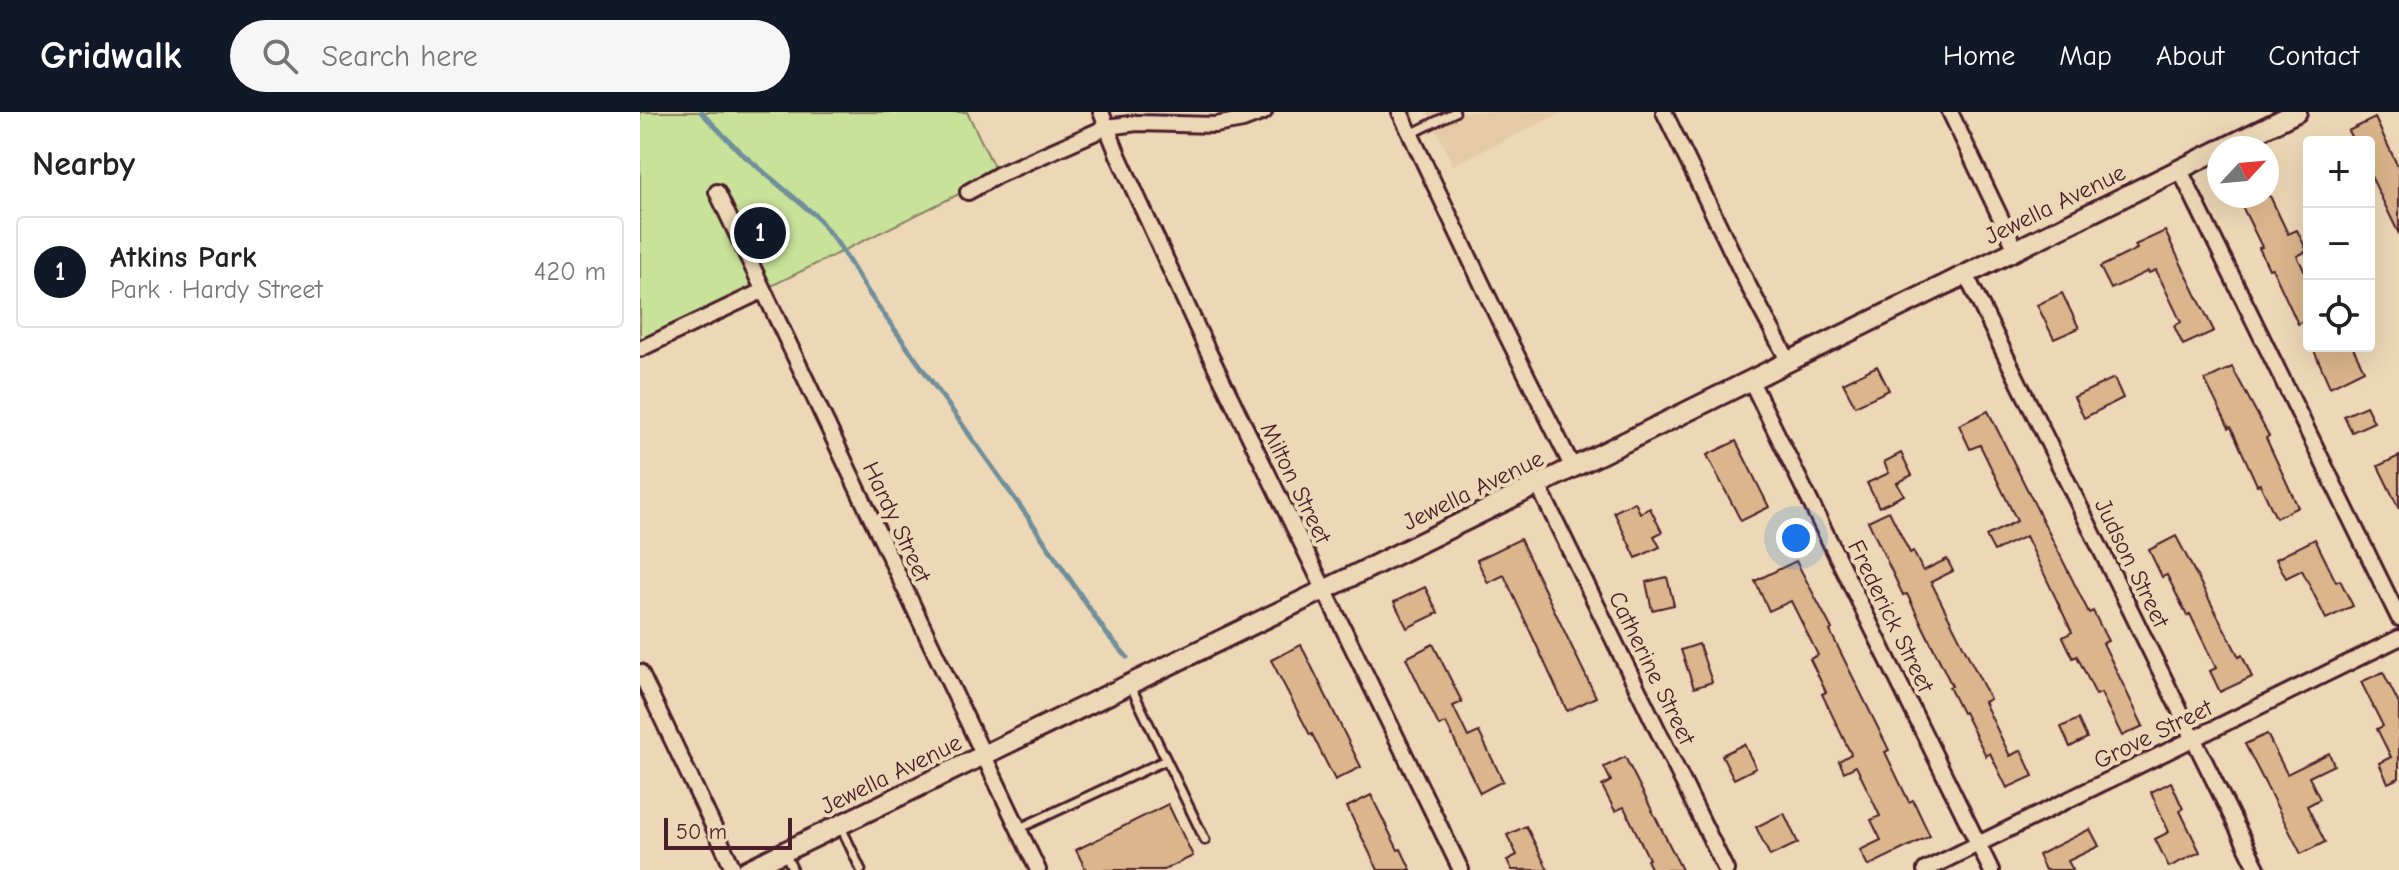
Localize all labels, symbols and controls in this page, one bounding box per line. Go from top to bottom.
search box [230,20,790,92]
text: Gridwalk [40,34,182,78]
icon: search [258,34,302,78]
text: Search here [322,39,478,74]
text: Home [1943,40,2015,72]
text: Map [2059,40,2112,72]
text: About [2156,40,2224,72]
text: Contact [2268,40,2359,72]
north arrow [2207,136,2279,208]
map controls [2303,136,2375,352]
button: + [2303,136,2375,208]
text: Nearby [32,144,135,184]
street label: Jewella Avenue [1980,158,2130,250]
pin: 1 [734,203,786,263]
button: − [2303,208,2375,280]
text: Atkins Park [110,240,257,275]
text: 1 [55,257,65,287]
text: 420 m [534,257,606,287]
text: Park · Hardy Street [110,275,323,305]
button: locate [2303,280,2375,352]
street label: Milton Street [1255,418,1338,549]
street label: Jewella Avenue [1398,444,1548,536]
street label: Hardy Street [857,457,938,588]
street label: Judson Street [2089,494,2176,633]
your location [1776,518,1816,558]
street label: Frederick Street [1842,535,1940,698]
street label: Catherine Street [1603,587,1702,750]
street label: Grove Street [2089,693,2218,775]
street label: Jewella Avenue [816,728,966,820]
scale bar [664,814,792,850]
text: 50 m [676,819,727,845]

